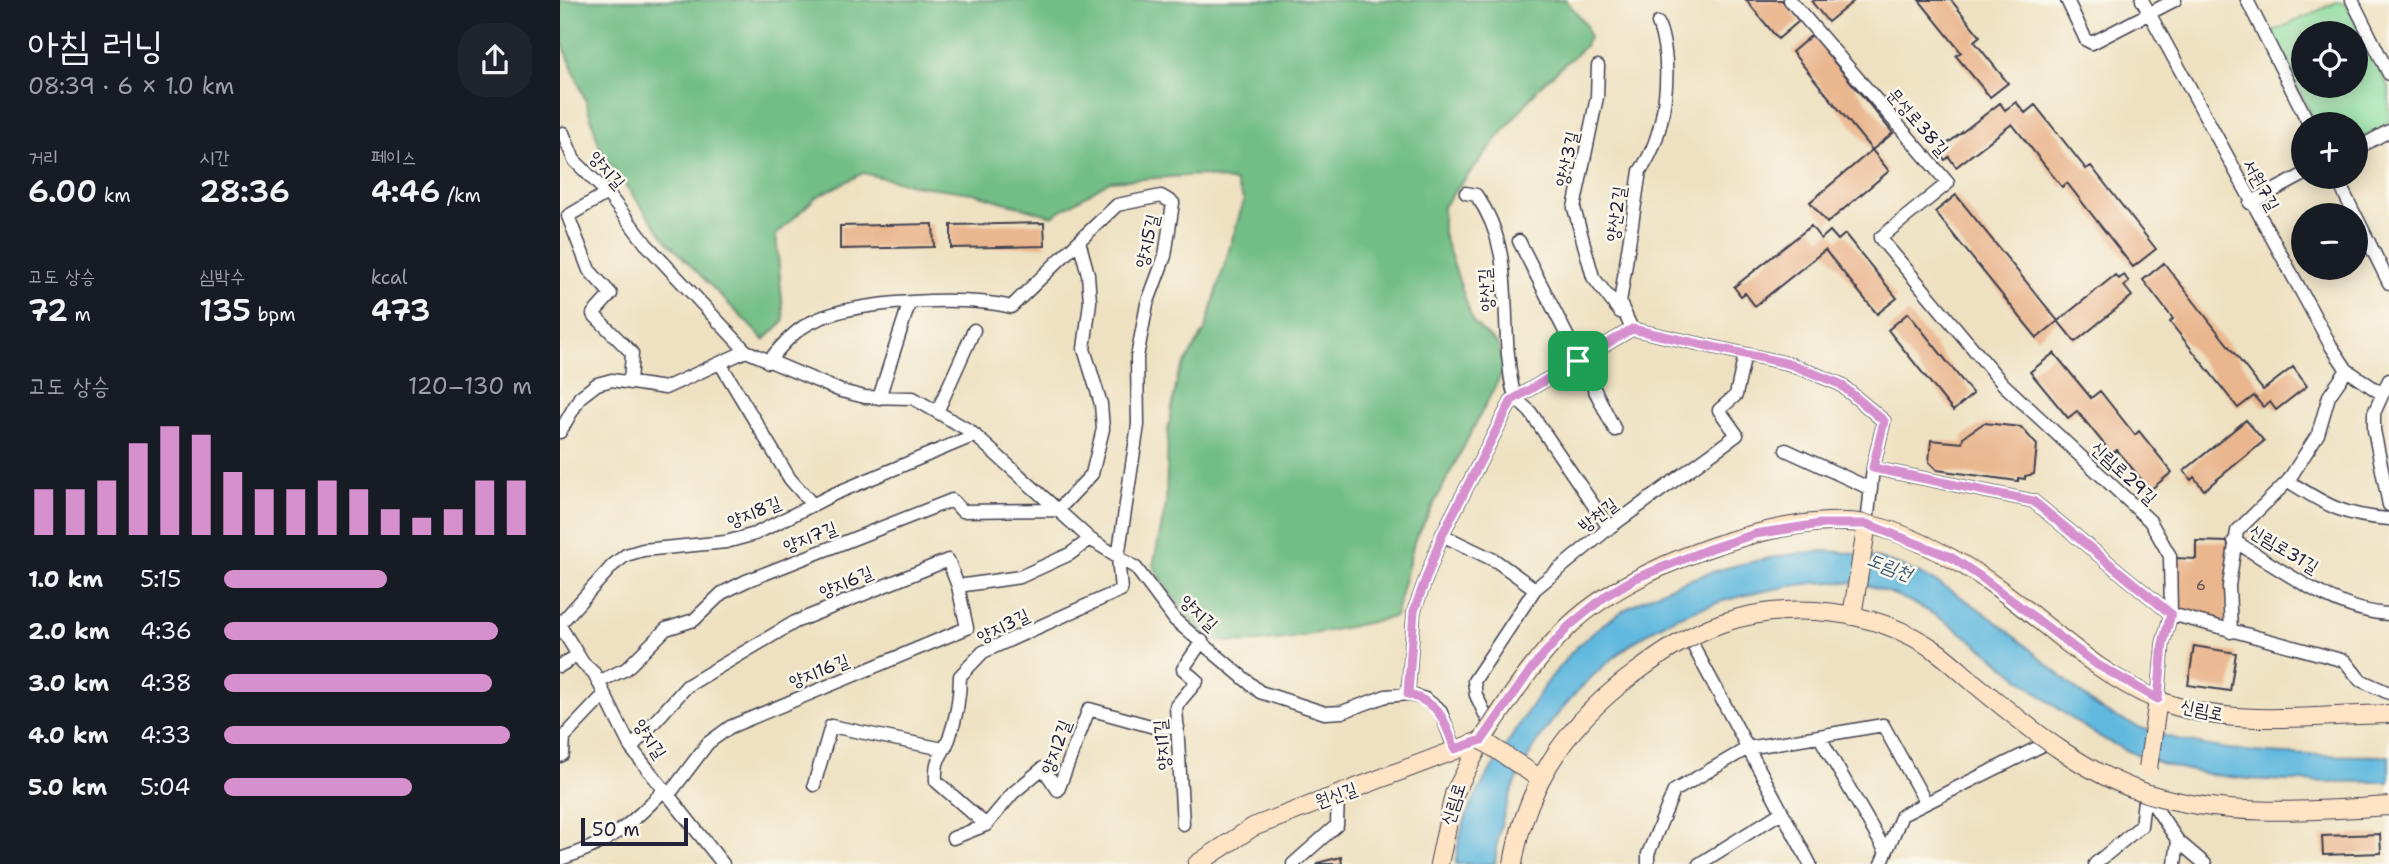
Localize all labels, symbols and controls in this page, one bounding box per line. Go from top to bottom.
text: 아침 러닝 [28,19,163,70]
map controls [2291,21,2368,280]
button: locate [2291,21,2368,98]
button: share [458,23,532,97]
text: 08:39 · 6 × 1.0 km [28,71,234,101]
street label: 문성로38길 [1882,83,1955,161]
button: + [2291,112,2368,189]
street label: 양산3길 [1549,129,1585,189]
text: 거리 [28,145,59,170]
text: 시간 [199,145,230,170]
text: 페이스 [371,145,417,170]
street label: 양지길 [584,146,631,195]
street label: 서원7길 [2237,155,2285,216]
text: 6.00 [28,171,97,212]
text: 28:36 [199,171,290,212]
text: 4:46 [371,171,440,212]
text: km [97,183,131,208]
text: /km [440,183,481,208]
street label: 양산2길 [1600,184,1632,243]
button: − [2291,203,2368,280]
street label: 양지5길 [1129,211,1165,270]
text: 고도 상승 [28,264,96,289]
text: 심박수 [199,264,245,289]
text: kcal [371,265,408,290]
street label: 양산길 [1472,267,1499,313]
text: 72 [28,290,68,331]
text: 135 [199,290,251,331]
text: 473 [371,290,431,331]
text: m [68,302,91,327]
text: bpm [251,302,296,327]
pin [1548,331,1608,391]
icon: arrive [1559,342,1597,380]
text: 고도 상승 [28,371,110,401]
text: 120–130 m [408,371,532,401]
street label: 신림로29길 [2086,436,2163,510]
street label: 양지8길 [724,490,785,534]
street label: 방천길 [1573,492,1623,538]
street label: 양지7길 [780,516,841,558]
street label: 신림로31길 [2245,519,2324,579]
water label: 도림천 [1864,547,1917,587]
street label: 양지6길 [816,560,877,604]
text: 1.0 km [28,564,103,594]
text: 5:15 [140,564,181,594]
house number: 6 [2196,576,2206,594]
street label: 양지길 [1175,589,1223,637]
street label: 양지3길 [973,603,1034,649]
text: 2.0 km [28,616,110,646]
text: 4:36 [140,616,192,646]
street label: 양지16길 [785,648,853,694]
text: 3.0 km [28,668,109,698]
text: 4:38 [140,668,192,698]
street label: 신림로 [2178,694,2226,726]
street label: 양지길 [628,714,672,764]
street label: 양지2길 [1035,716,1077,777]
street label: 양지1길 [1148,718,1176,771]
text: 4.0 km [28,720,109,750]
text: 4:33 [140,720,191,750]
text: 5.0 km [28,772,107,802]
text: 5:04 [140,772,190,802]
street label: 원신길 [1311,776,1361,814]
street label: 신림로 [1435,780,1471,828]
scale bar [581,815,688,847]
text: 50 m [592,817,640,842]

